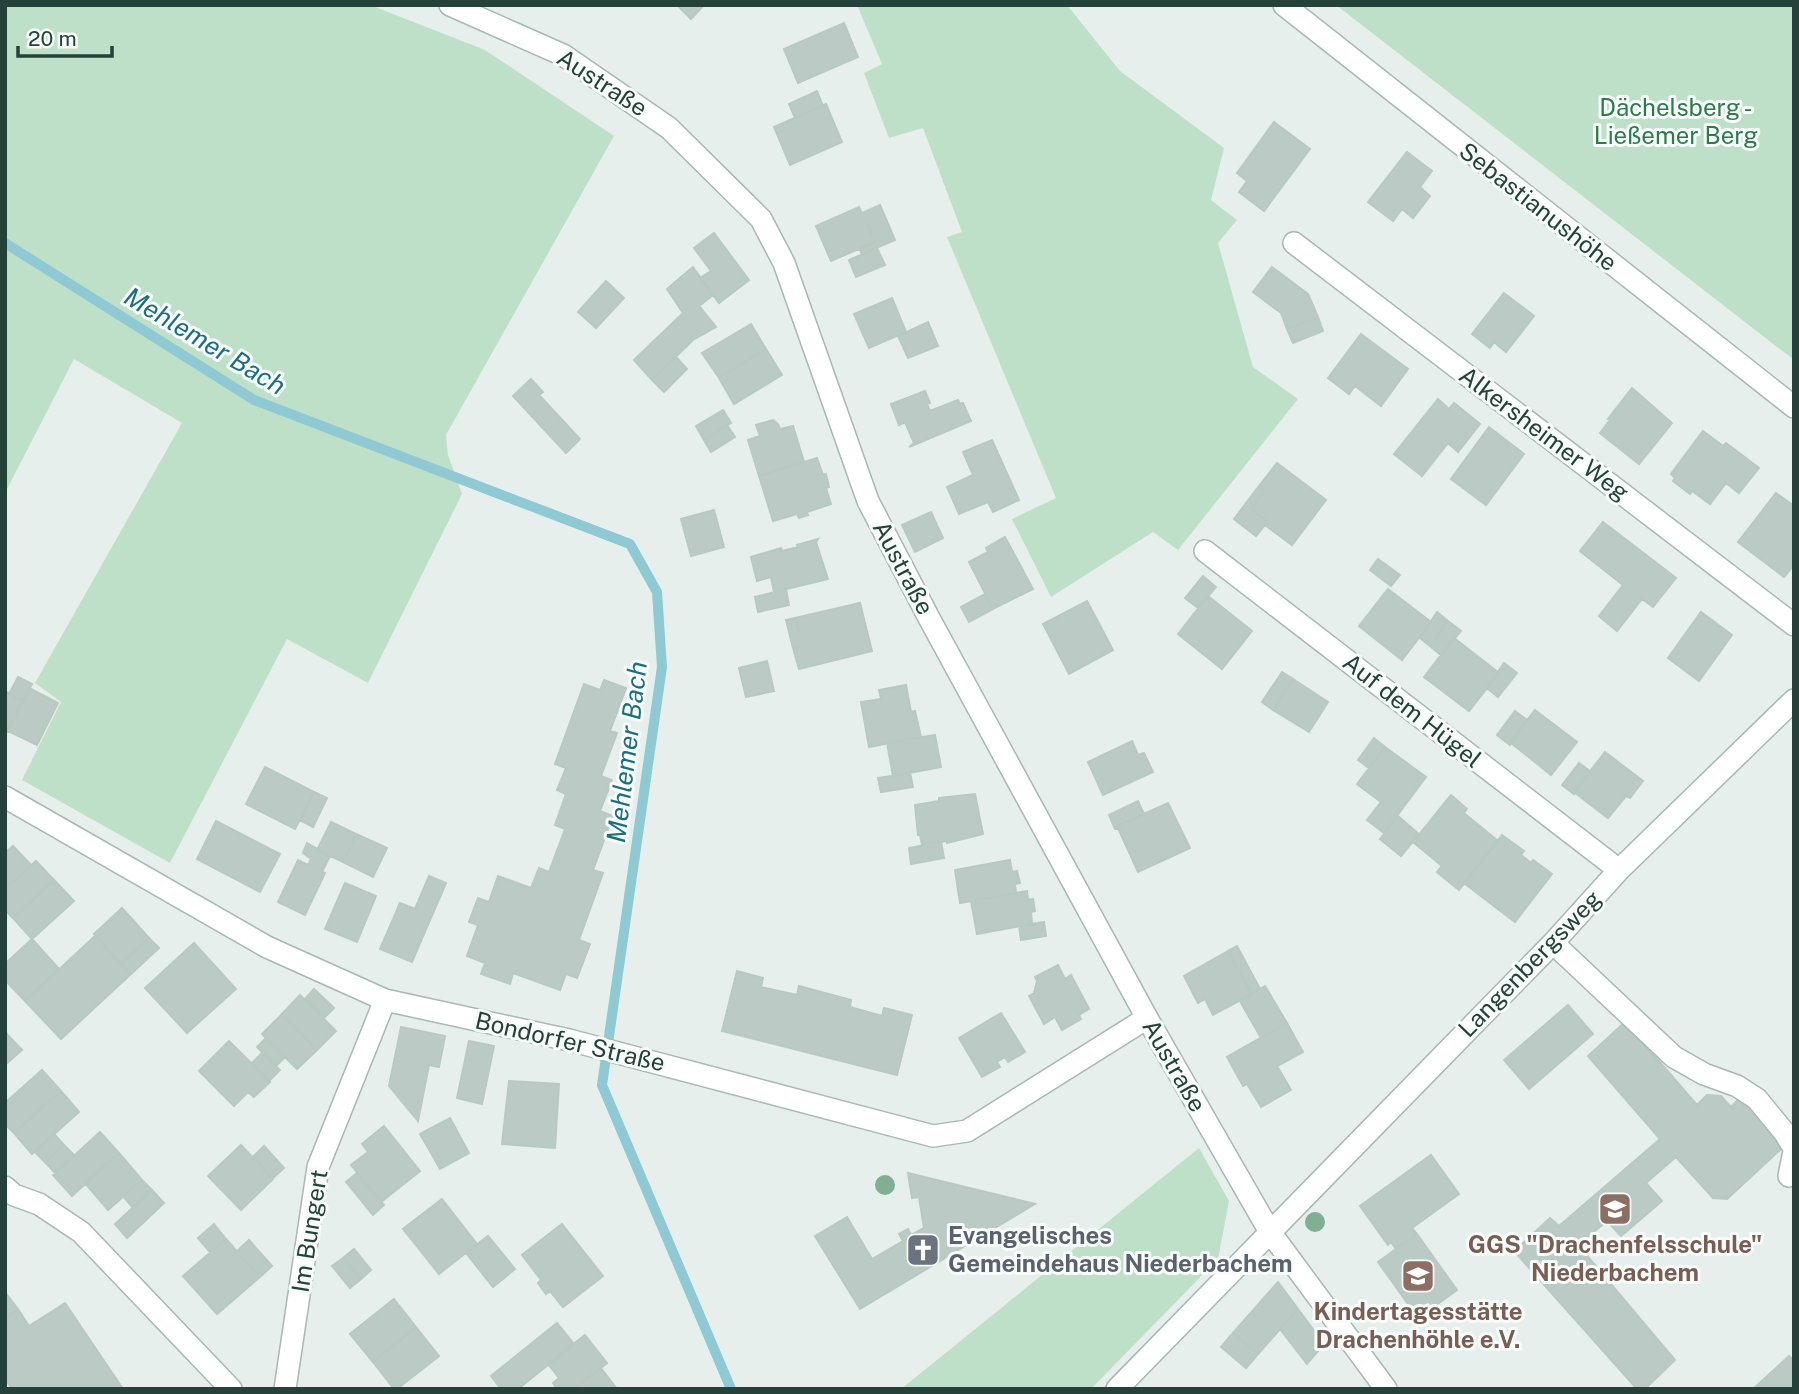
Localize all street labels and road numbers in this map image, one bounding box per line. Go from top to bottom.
street label: Austraße [552,43,653,122]
street label: Sebastianushöhe [1454,136,1623,276]
street label: Alkersheimer Weg [1454,360,1635,506]
street label: Austraße [868,516,940,619]
street label: Auf dem Hügel [1338,647,1487,773]
street label: Langenbergsweg [1452,884,1606,1042]
street label: Bondorfer Straße [472,1006,668,1077]
street label: Austraße [1137,1014,1212,1117]
street label: Im Bungert [285,1167,333,1294]

